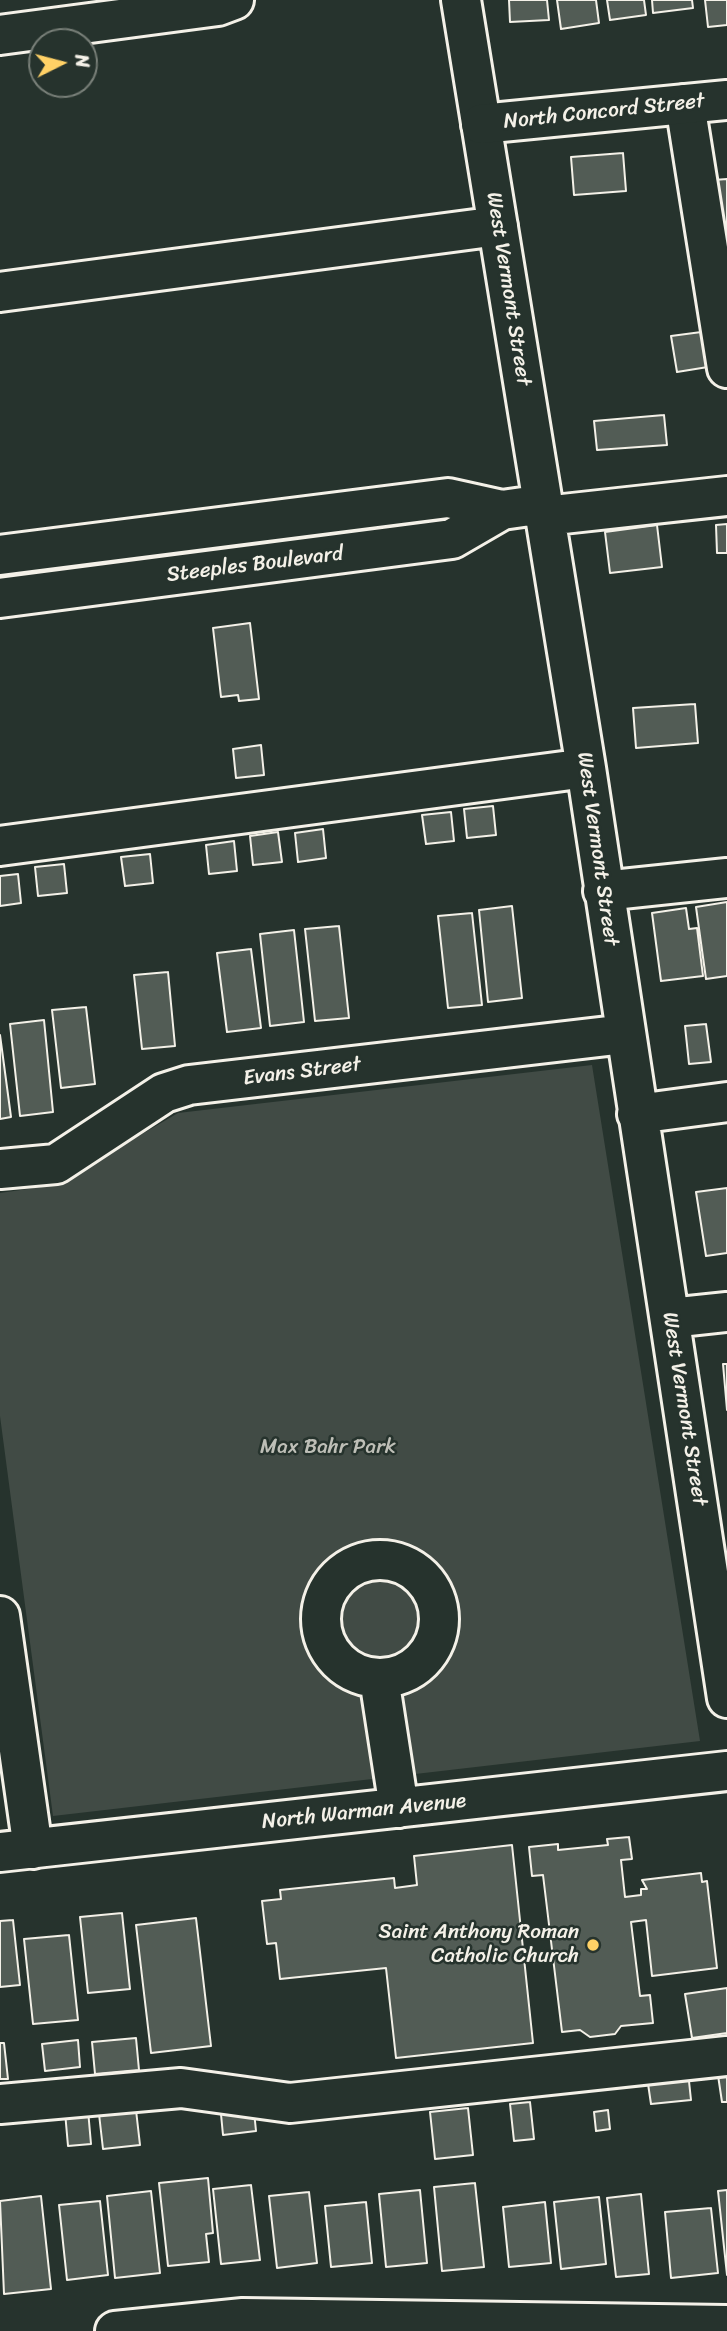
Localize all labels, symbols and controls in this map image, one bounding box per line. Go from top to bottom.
north arrow [28,28,98,98]
text: N [65,53,99,69]
street label: North Concord Street [502,89,706,135]
street label: West Vermont Street [480,191,536,387]
street label: Steeples Boulevard [165,542,345,588]
street label: West Vermont Street [571,751,623,947]
street label: Evans Street [242,1052,362,1092]
street label: West Vermont Street [656,1311,712,1507]
park label: Max Bahr Park [260,1435,396,1461]
street label: North Warman Avenue [261,1789,467,1835]
place label: Saint Anthony Roman Catholic Church [378,1920,579,1970]
marker: Saint Anthony Roman Catholic Church [585,1937,601,1953]

